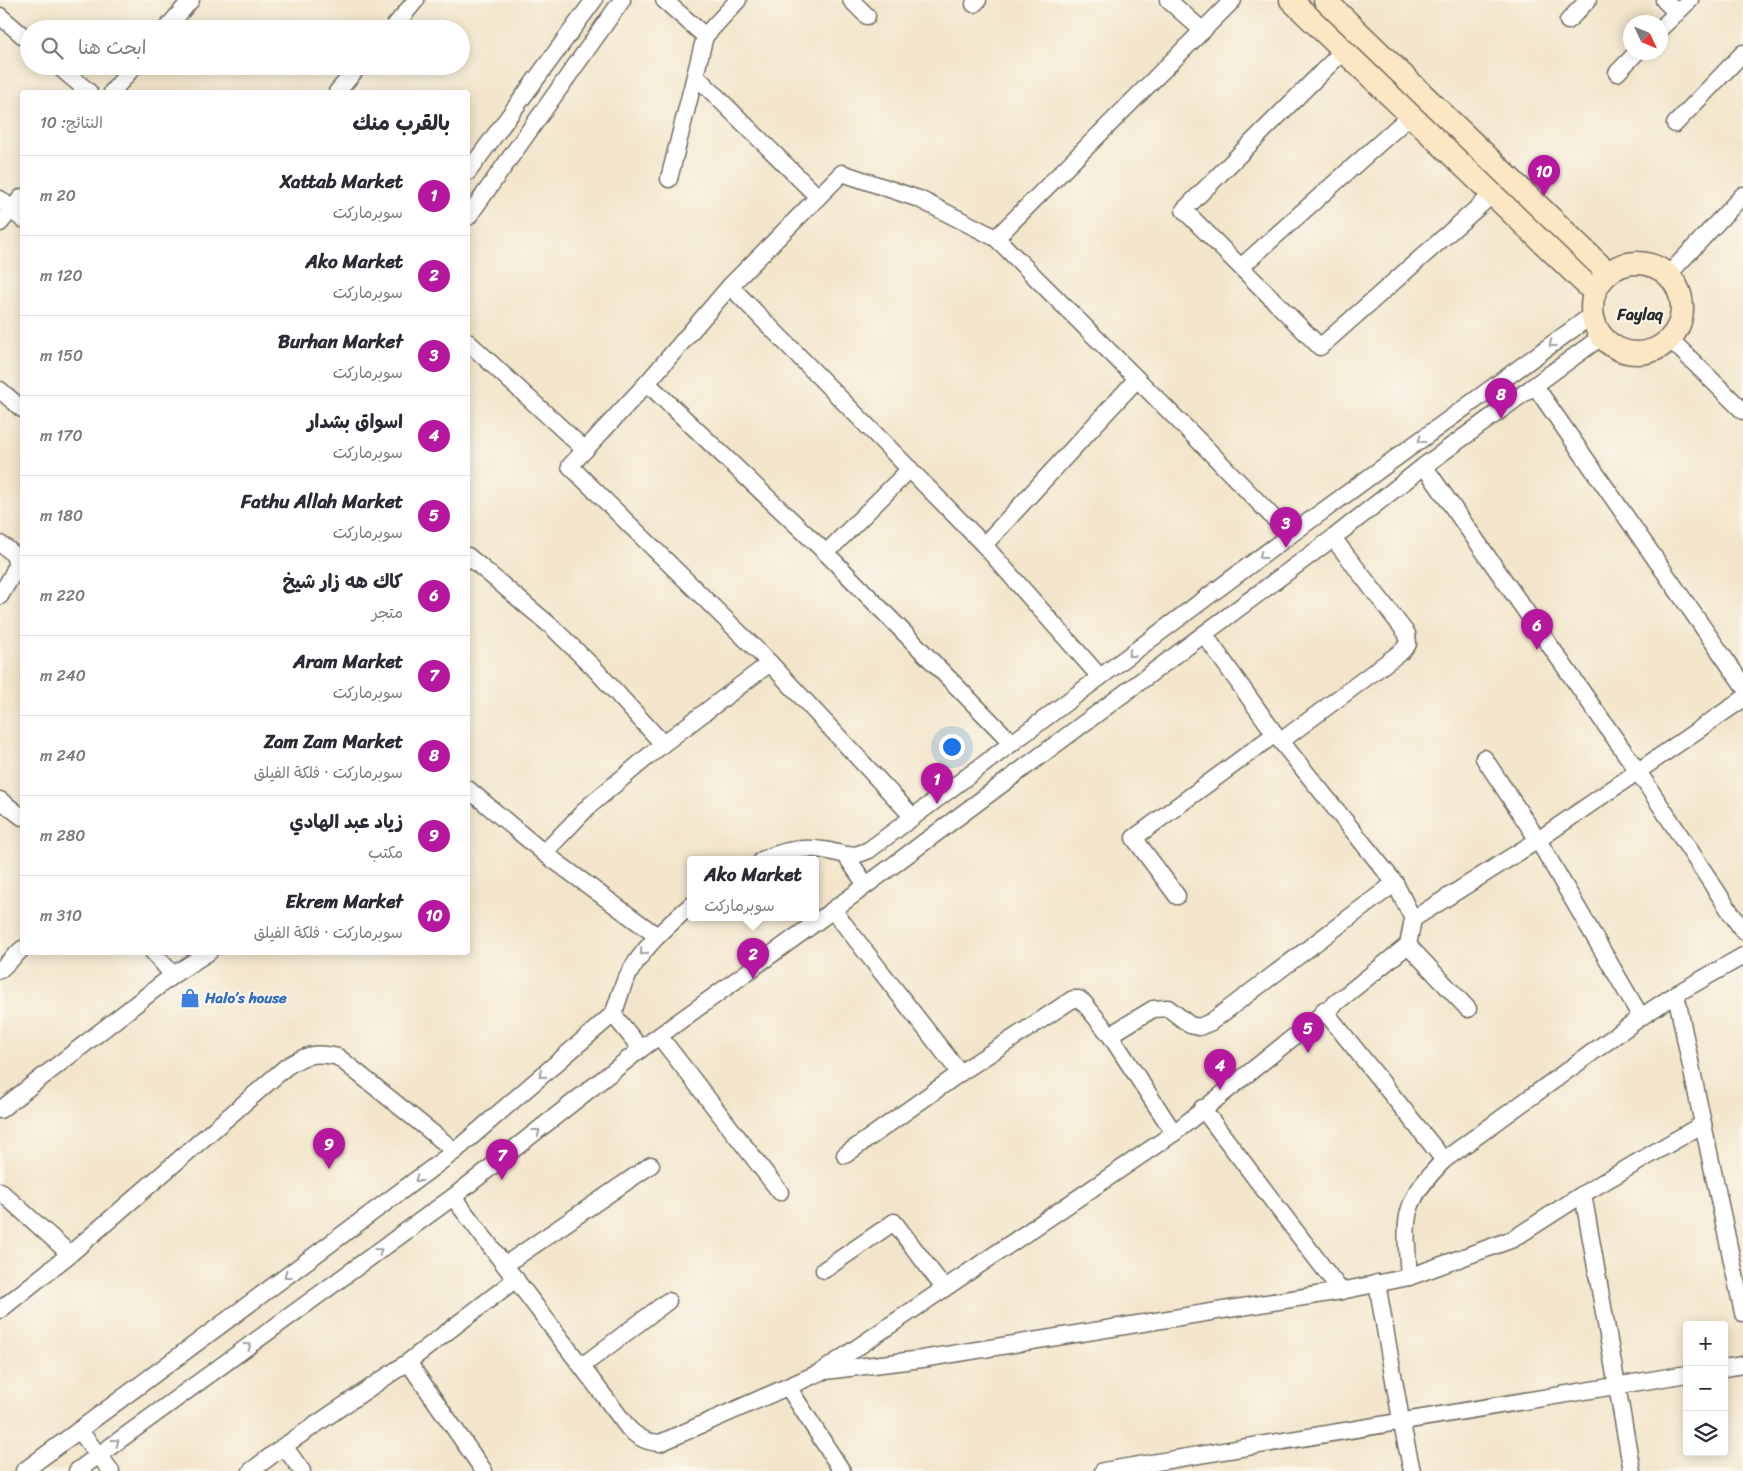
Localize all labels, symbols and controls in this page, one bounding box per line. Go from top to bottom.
north arrow [1623,15,1668,60]
search box [20,20,470,75]
text: ابحث هنا [78,31,146,64]
icon: search [38,34,66,62]
text: بالقرب منك [352,104,450,142]
text: النتائج: 10 [40,108,103,137]
pin: 10 [1528,155,1560,196]
text: Xattab Market [280,165,403,198]
text: 20 m [40,181,76,210]
text: 1 [431,181,437,210]
text: سوبرماركت [333,198,403,227]
text: Ako Market [305,245,403,278]
text: 120 m [40,261,83,290]
text: 2 [429,261,439,290]
text: سوبرماركت [333,278,403,307]
district label: Faylaq [1616,300,1664,329]
text: Burhan Market [278,325,403,358]
one-way arrow [1549,338,1558,347]
text: 150 m [40,341,83,370]
text: 3 [430,341,438,370]
text: سوبرماركت [333,358,403,387]
pin: 8 [1485,378,1517,419]
text: اسواق بشدار [307,405,403,438]
text: 170 m [40,421,83,450]
text: 4 [429,421,439,450]
one-way arrow [1417,434,1427,443]
text: سوبرماركت [333,438,403,467]
text: Fathu Allah Market [241,485,403,518]
text: 180 m [40,501,83,530]
text: 5 [429,501,439,530]
pin: 3 [1270,507,1302,548]
text: سوبرماركت [333,518,403,547]
one-way arrow [1259,551,1268,559]
text: كاك هه زار شيخ [282,565,403,598]
text: 220 m [40,581,85,610]
text: 6 [429,581,439,610]
text: متجر [372,598,403,627]
pin: 6 [1521,609,1553,650]
text: Aram Market [293,645,403,678]
one-way arrow [1128,648,1137,656]
text: 240 m [40,661,86,690]
text: 7 [429,661,439,690]
text: سوبرماركت [333,678,403,707]
text: Zam Zam Market [264,725,403,758]
your location [939,734,965,760]
text: 240 m [40,741,86,770]
text: 8 [429,741,439,770]
text: سوبرماركت · فلكة الفيلق [254,758,403,787]
pin: 1 [921,763,953,804]
text: زياد عبد الهادي [290,805,403,838]
text: 280 m [40,821,85,850]
text: 9 [429,821,439,850]
text: مكتب [368,838,403,867]
popup [687,856,819,921]
text: Ako Market [704,858,802,891]
text: Ekrem Market [286,885,403,918]
text: سوبرماركت [704,891,775,920]
text: 310 m [40,901,82,930]
text: 10 [426,901,443,930]
text: سوبرماركت · فلكة الفيلق [254,918,403,947]
pin: 2 [737,938,769,979]
one-way arrow [641,946,649,955]
place label: Halo’s house [204,985,287,1011]
shop icon: Halo’s house [179,987,201,1009]
pin: 5 [1292,1012,1324,1053]
pin: 4 [1204,1049,1236,1090]
one-way arrow [539,1069,548,1078]
pin: 9 [313,1128,345,1169]
one-way arrow [531,1128,540,1137]
pin: 7 [486,1139,518,1180]
one-way arrow [415,1173,424,1181]
one-way arrow [373,1248,383,1257]
one-way arrow [284,1270,293,1278]
map controls [1683,1321,1728,1456]
button: + [1683,1321,1728,1366]
one-way arrow [242,1343,252,1352]
button: − [1683,1366,1728,1411]
button: layers [1683,1411,1728,1456]
one-way arrow [110,1439,120,1448]

